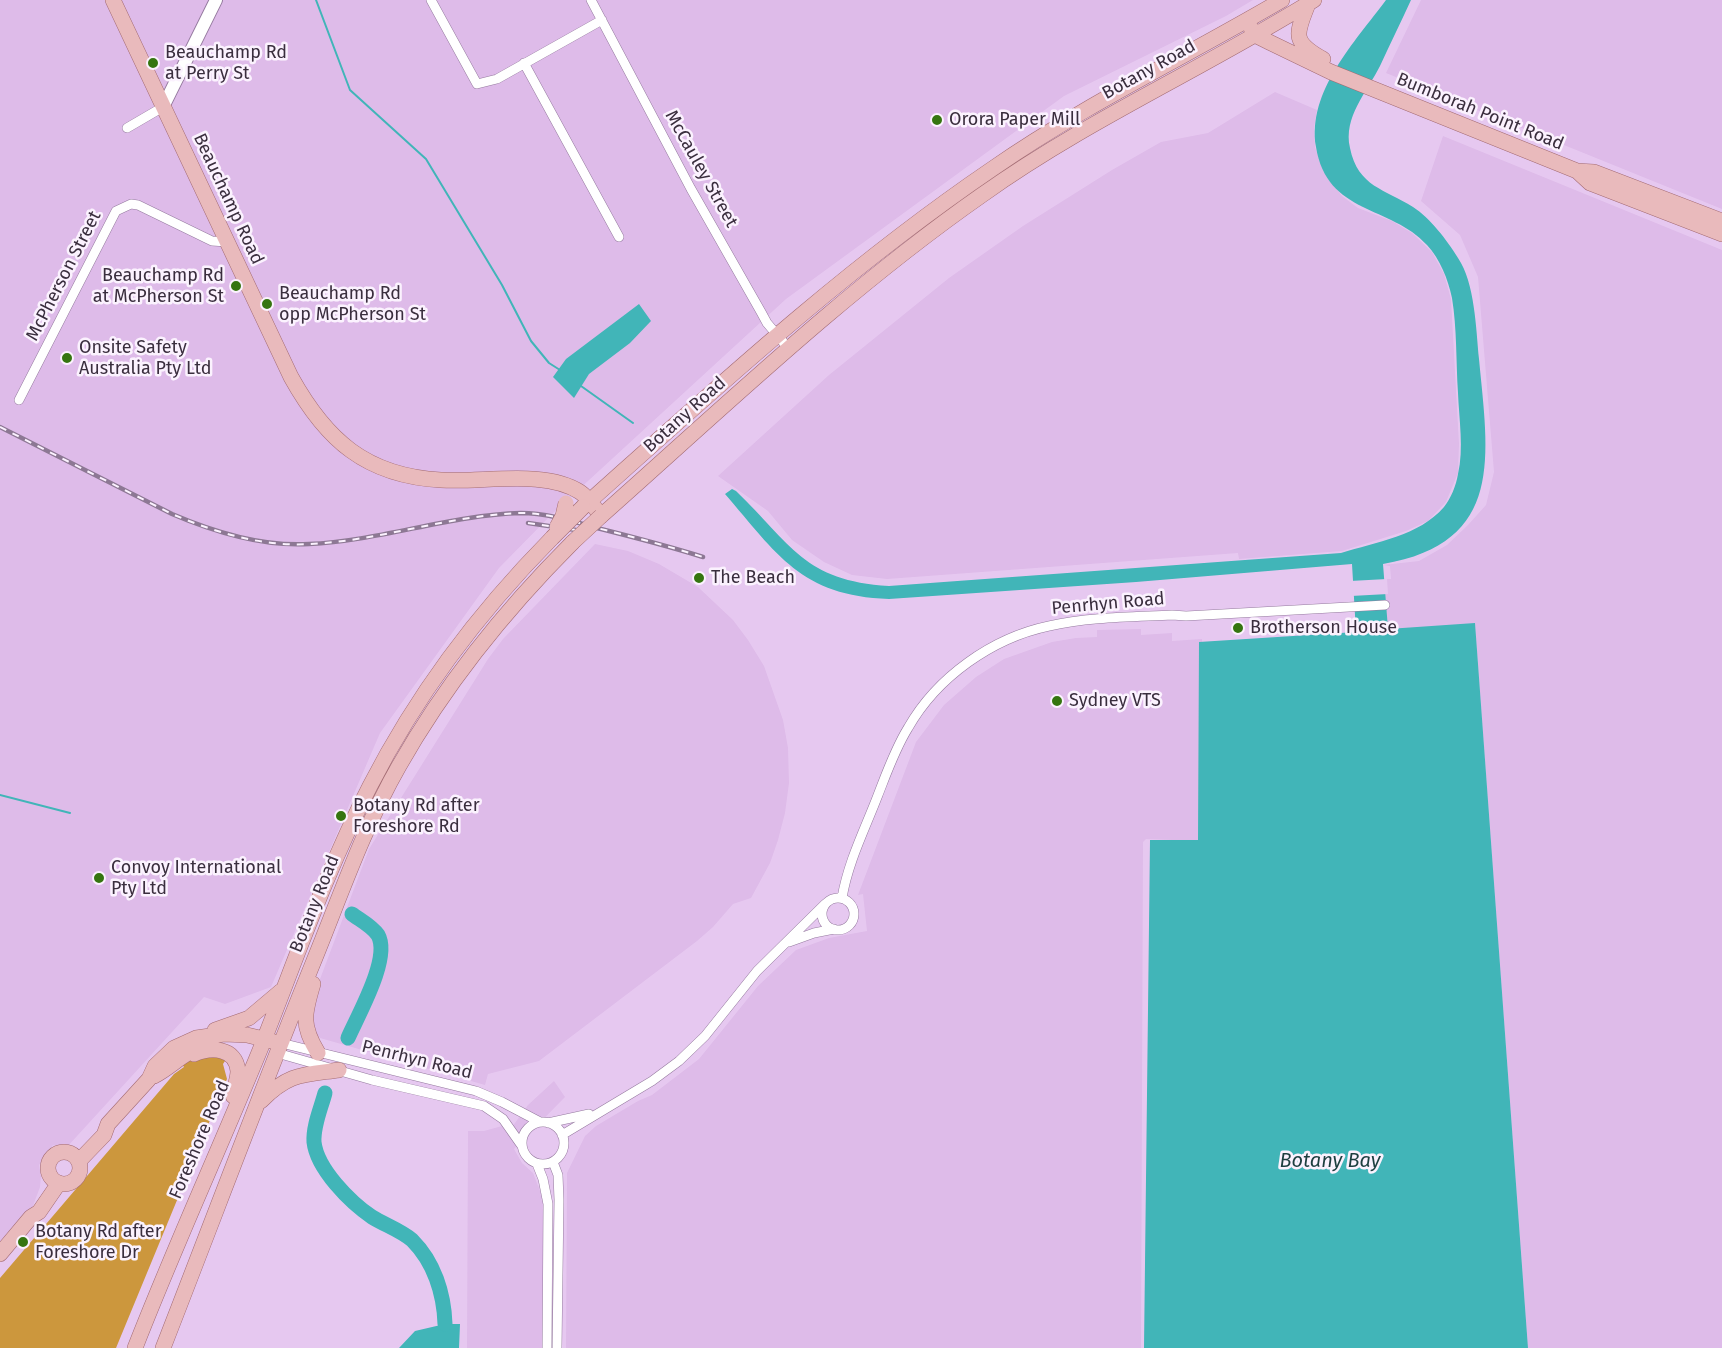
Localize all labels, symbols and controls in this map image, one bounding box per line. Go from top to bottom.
street label: Botany Road [1099,36,1199,104]
place label: Beauchamp Rd at Perry St [165,42,287,84]
marker: Beauchamp Rd at Perry St [146,56,160,70]
street label: Bumborah Point Road [1393,69,1567,155]
street label: McCauley Street [660,107,742,231]
place label: Orora Paper Mill [949,109,1080,131]
marker: Orora Paper Mill [930,113,944,127]
street label: Beauchamp Road [188,130,268,268]
street label: McPherson Street [22,207,106,345]
place label: Beauchamp Rd at McPherson St [93,265,224,308]
marker: Beauchamp Rd at McPherson St [229,279,243,293]
place label: Beauchamp Rd opp McPherson St [279,283,426,326]
marker: Beauchamp Rd opp McPherson St [260,297,274,311]
place label: Onsite Safety Australia Pty Ltd [79,337,211,380]
marker: Onsite Safety Australia Pty Ltd [60,351,74,365]
street label: Botany Road [639,372,731,458]
place label: The Beach [711,567,795,589]
marker: The Beach [692,571,706,585]
street label: Penrhyn Road [1051,588,1165,620]
place label: Brotherson House [1250,617,1397,639]
marker: Brotherson House [1231,621,1245,635]
place label: Sydney VTS [1069,690,1161,712]
marker: Sydney VTS [1050,694,1064,708]
place label: Botany Rd after Foreshore Rd [353,795,480,838]
marker: Botany Rd after Foreshore Rd [334,809,348,823]
street label: Botany Road [286,852,344,956]
place label: Convoy International Pty Ltd [111,857,281,900]
marker: Convoy International Pty Ltd [92,871,106,885]
street label: Penrhyn Road [359,1036,475,1084]
street label: Foreshore Road [165,1077,235,1203]
water label: Botany Bay [1279,1149,1381,1173]
place label: Botany Rd after Foreshore Dr [35,1221,162,1264]
marker: Botany Rd after Foreshore Dr [16,1235,30,1249]

